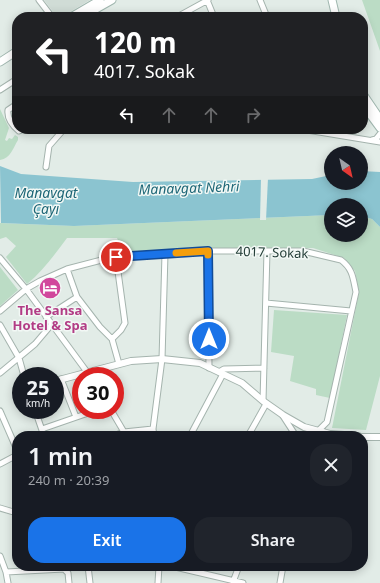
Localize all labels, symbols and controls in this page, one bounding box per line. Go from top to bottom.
text: 120 m [94,23,177,61]
icon: left [28,28,80,80]
text: 4017. Sokak [94,59,195,83]
icon: left [116,104,138,126]
icon: ahead [158,104,180,126]
icon: ahead [200,104,222,126]
icon: right [242,104,264,126]
north arrow [324,146,368,190]
map controls [324,146,368,242]
water label: Manavgat Nehri [138,176,240,199]
water label: Manavgat Çayı [14,183,79,218]
button: layers [324,198,368,242]
pin [99,240,133,274]
street label: 4017. Sokak [235,242,309,262]
icon: arrive [105,246,127,268]
hotel icon: The Sansa Hotel & Spa [37,275,63,301]
place label: The Sansa Hotel & Spa [12,301,88,334]
position arrow [188,318,230,360]
speed limit sign: 30 [72,367,124,419]
text: 25 [27,374,49,401]
text: km/h [26,396,50,410]
text: 1 min [28,439,93,472]
button: close [310,444,352,486]
text: 240 m · 20:39 [28,471,109,489]
button: Exit [28,517,186,563]
button: Share [194,517,352,563]

